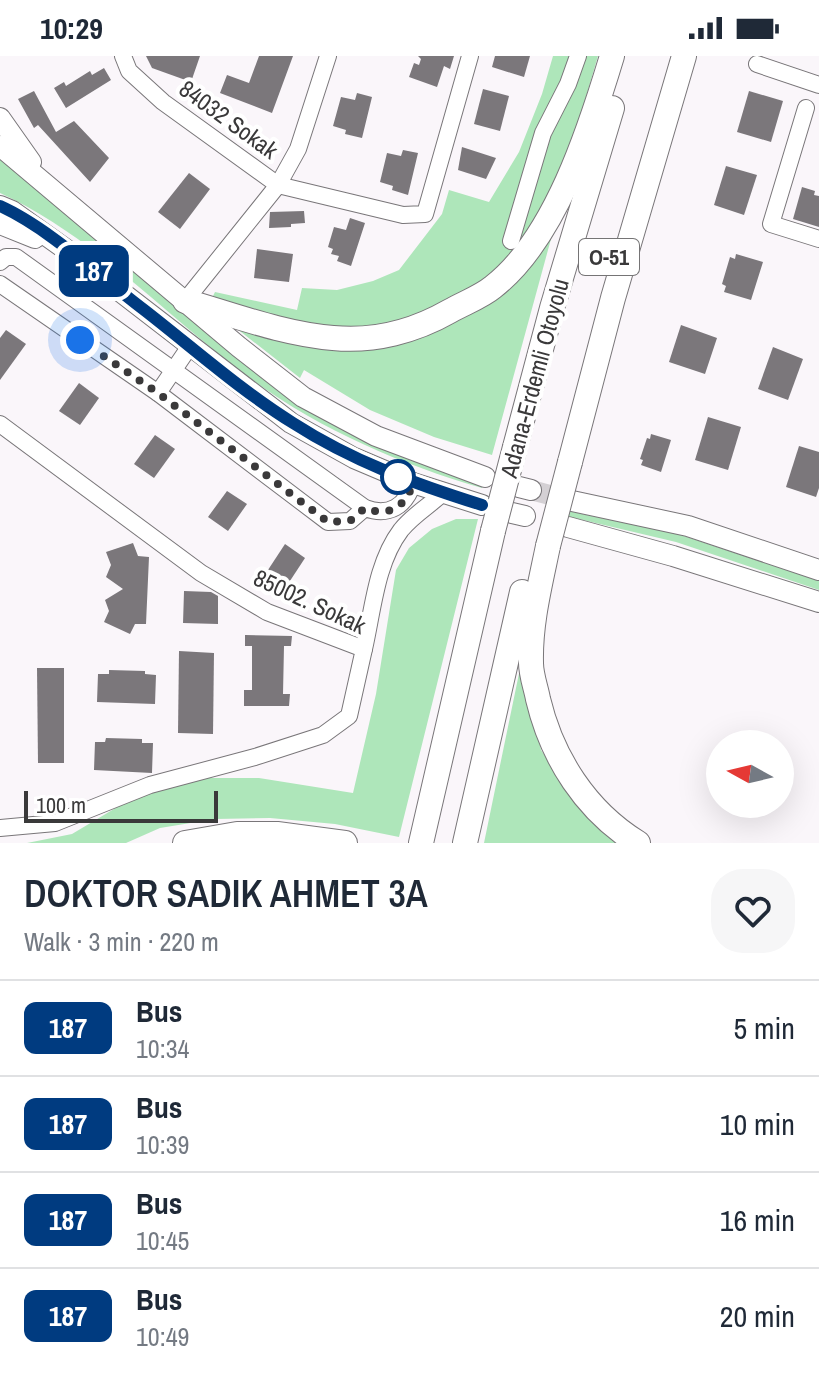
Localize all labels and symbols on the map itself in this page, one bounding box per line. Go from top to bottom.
street label: 84032 Sokak [173,72,285,166]
road number: O-51 [579,239,639,275]
line badge: 187 [48,245,140,297]
street label: Adana-Erdemli Otoyolu [492,275,576,482]
your location [60,320,100,360]
unlabelled marker [381,460,415,494]
street label: 85002. Sokak [249,561,371,641]
north arrow [706,730,794,818]
scale bar [24,787,218,823]

